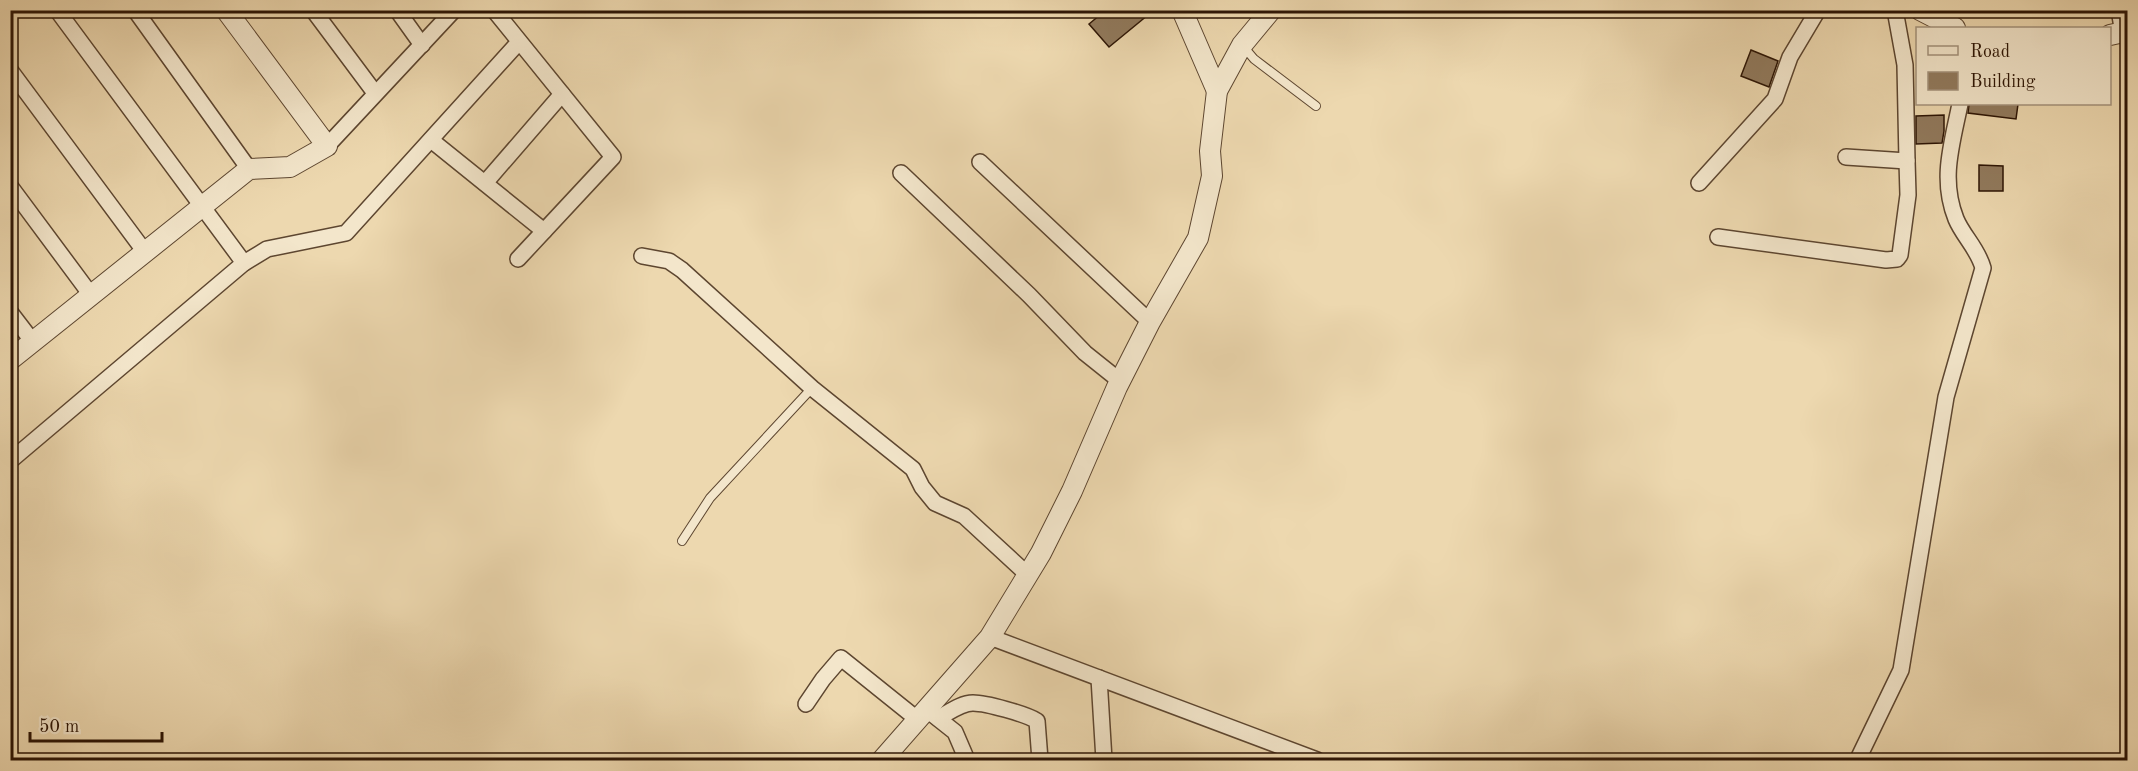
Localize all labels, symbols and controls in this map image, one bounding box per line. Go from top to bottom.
legend [1916,27,2111,105]
text: Road [1970,43,2010,61]
text: Building [1970,73,2036,91]
scale bar [30,705,162,743]
text: 50 m [39,718,79,736]

